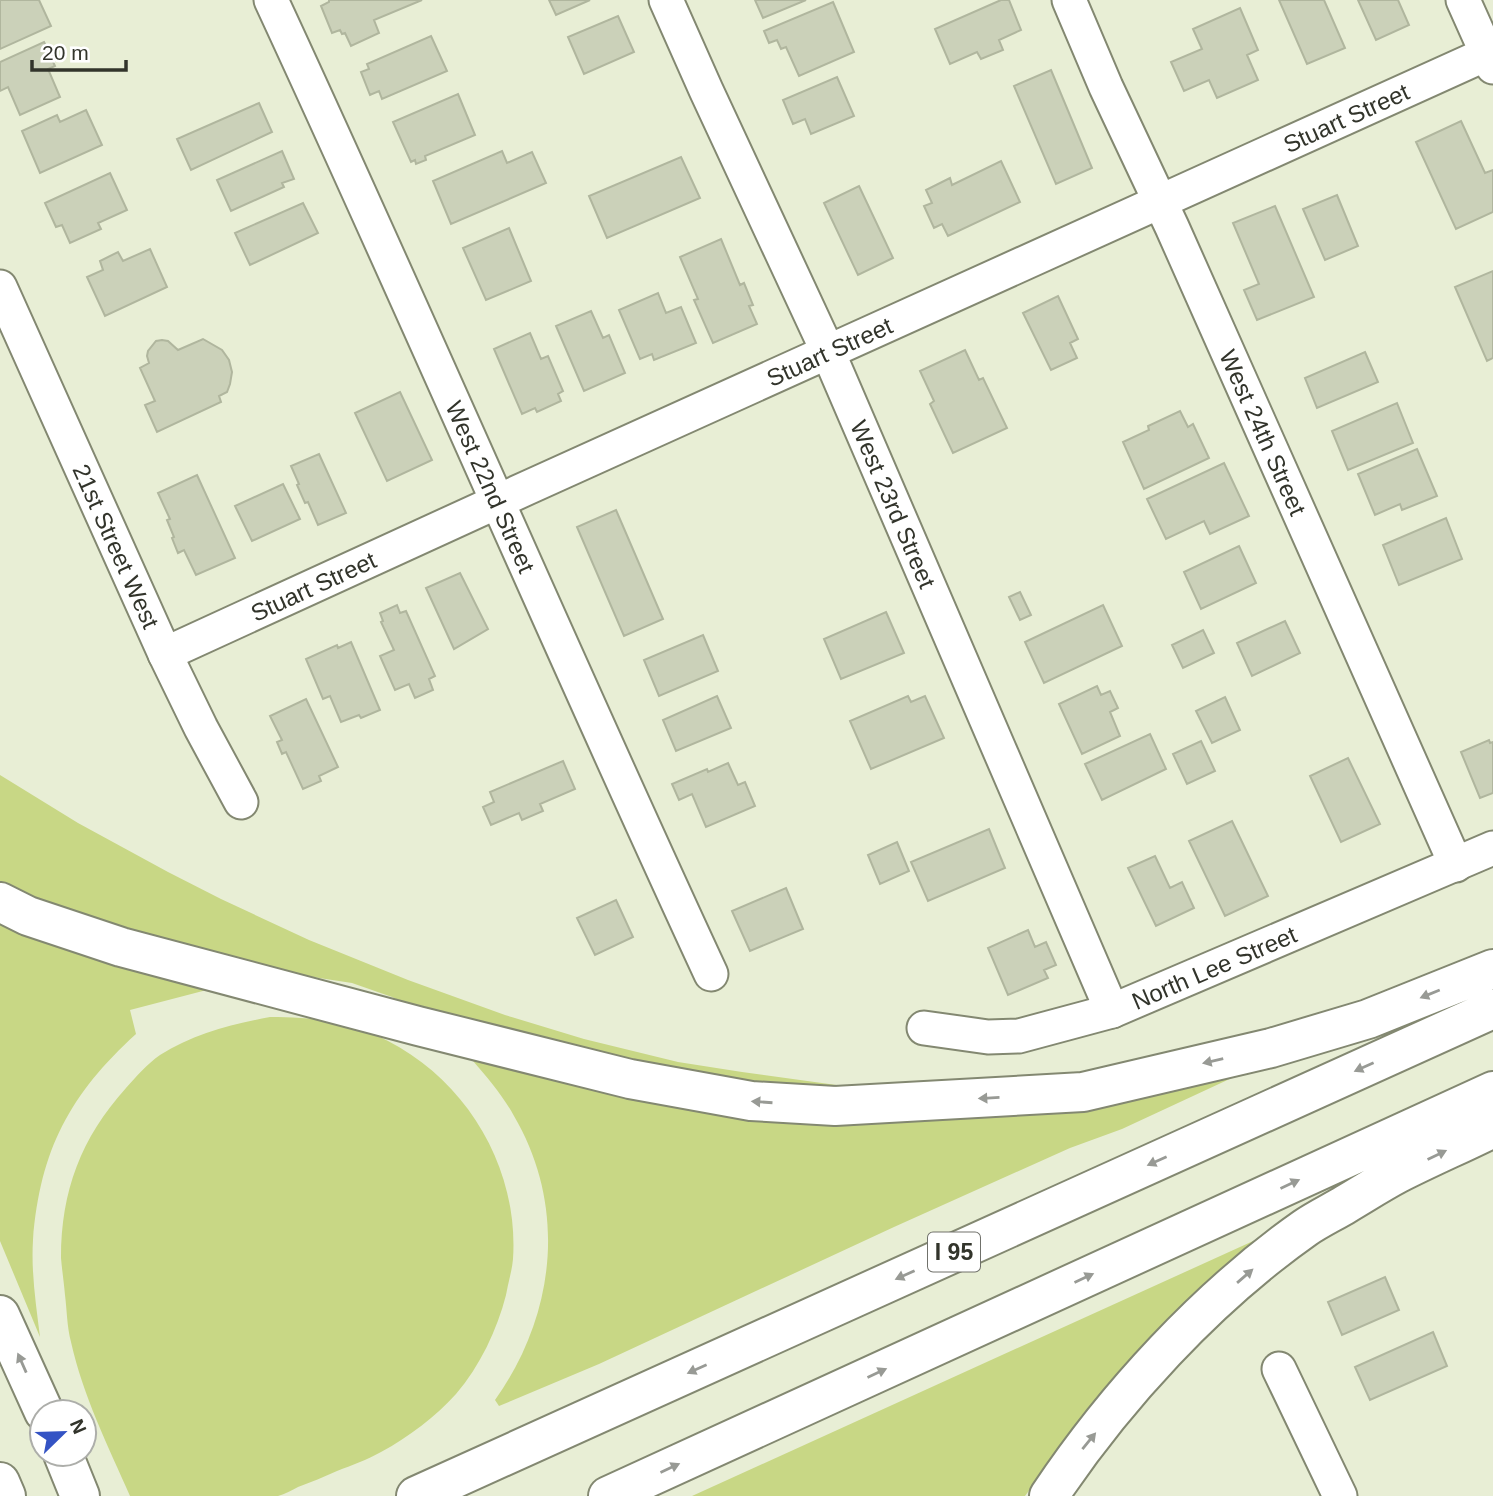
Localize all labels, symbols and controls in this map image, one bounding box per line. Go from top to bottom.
scale bar [32,28,126,72]
text: 20 m [42,41,89,64]
street label: Stuart Street [1279,77,1413,158]
street label: Stuart Street [762,311,897,391]
street label: West 24th Street [1215,345,1312,520]
street label: West 22nd Street [441,397,541,577]
street label: West 23rd Street [846,416,942,592]
street label: 21st Street West [68,460,165,633]
street label: Stuart Street [246,546,380,626]
street label: North Lee Street [1128,920,1301,1014]
one-way arrow [1419,988,1440,999]
one-way arrow [1202,1055,1224,1066]
one-way arrow [1354,1061,1374,1073]
one-way arrow [978,1093,1000,1104]
one-way arrow [751,1096,773,1107]
one-way arrow [1427,1150,1447,1161]
one-way arrow [1146,1156,1167,1167]
one-way arrow [1280,1178,1301,1189]
road number: I 95 [928,1232,980,1272]
one-way arrow [1236,1268,1254,1284]
one-way arrow [894,1270,915,1281]
one-way arrow [1073,1272,1094,1283]
one-way arrow [16,1353,27,1374]
one-way arrow [687,1364,708,1375]
one-way arrow [867,1367,887,1379]
north arrow [28,1398,98,1468]
text: N [66,1416,91,1437]
one-way arrow [1081,1432,1096,1450]
one-way arrow [660,1462,680,1474]

